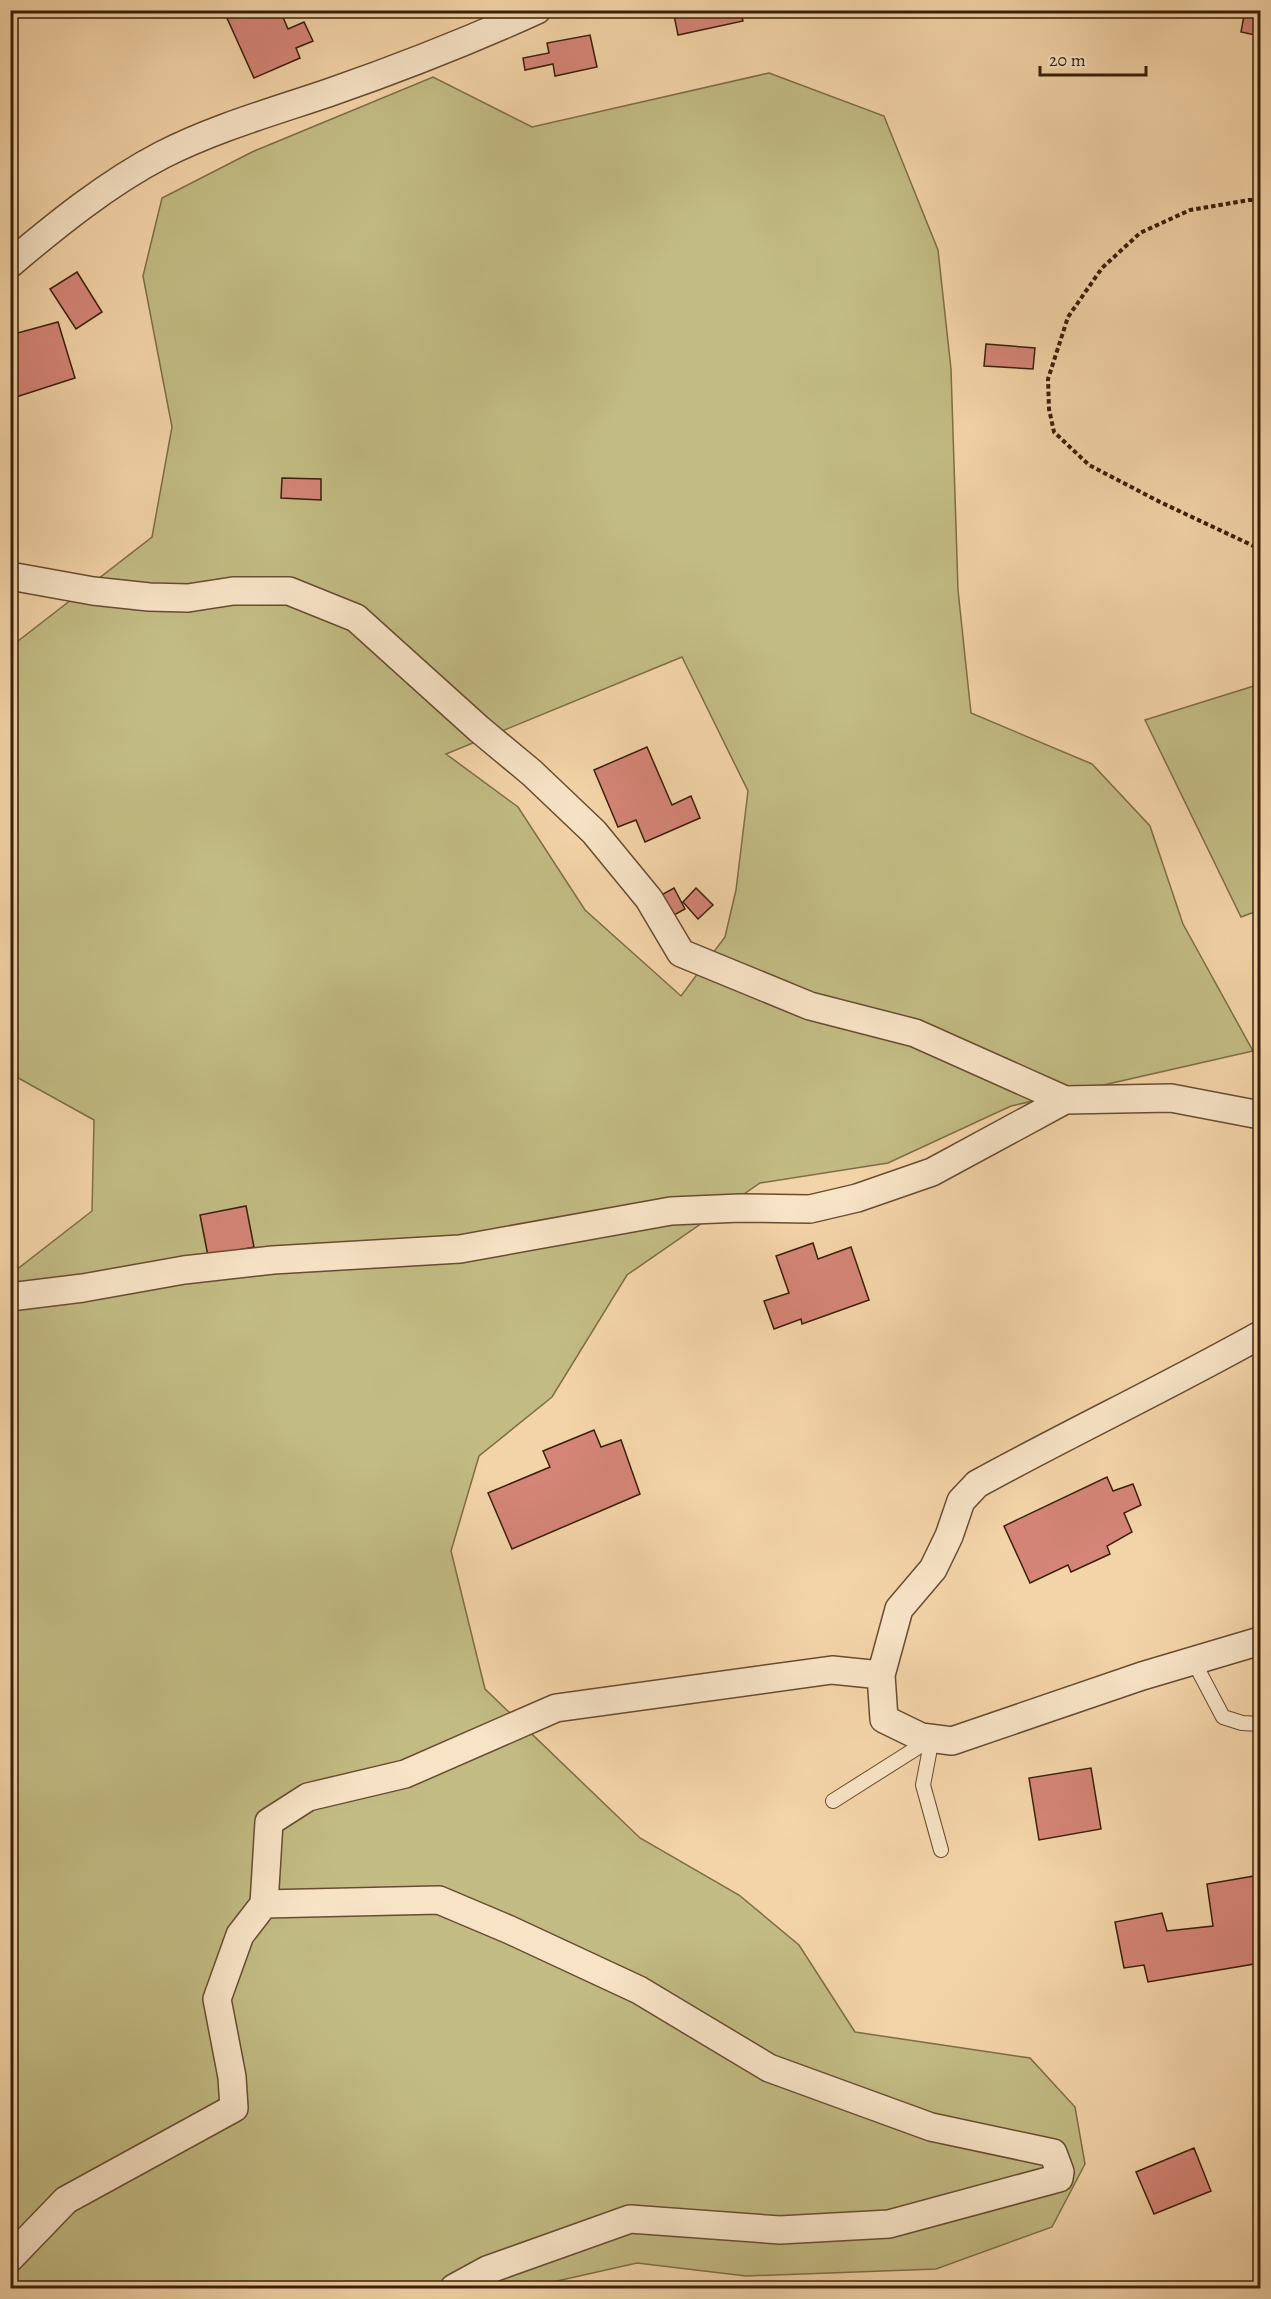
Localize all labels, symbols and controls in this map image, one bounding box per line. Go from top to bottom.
scale bar [1040,39,1146,77]
text: 20 m [1049,48,1086,72]

